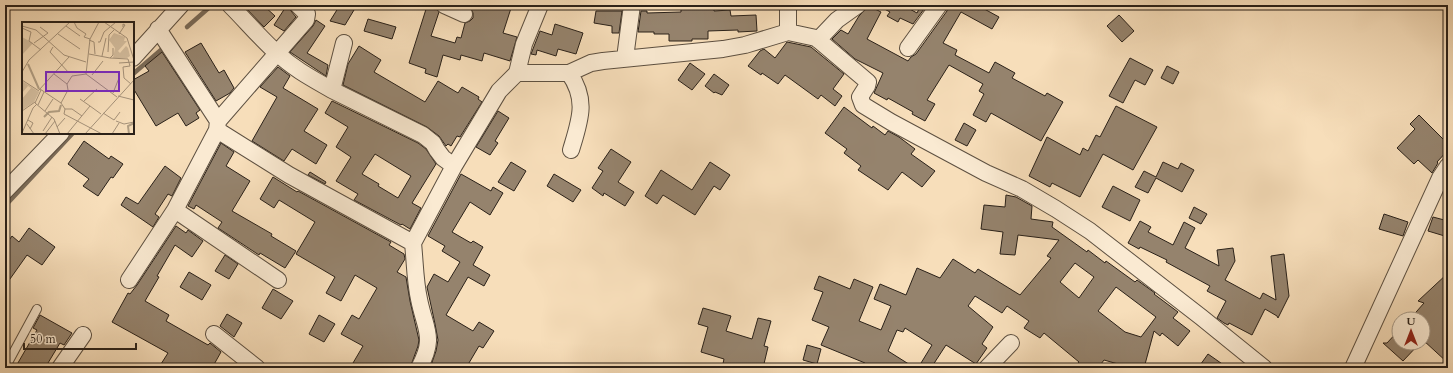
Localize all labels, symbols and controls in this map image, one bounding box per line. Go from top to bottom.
inset map [22,22,134,134]
north arrow [1391,311,1431,351]
text: U [1407,314,1416,329]
scale bar [24,325,136,351]
text: 50 m [30,331,57,347]

